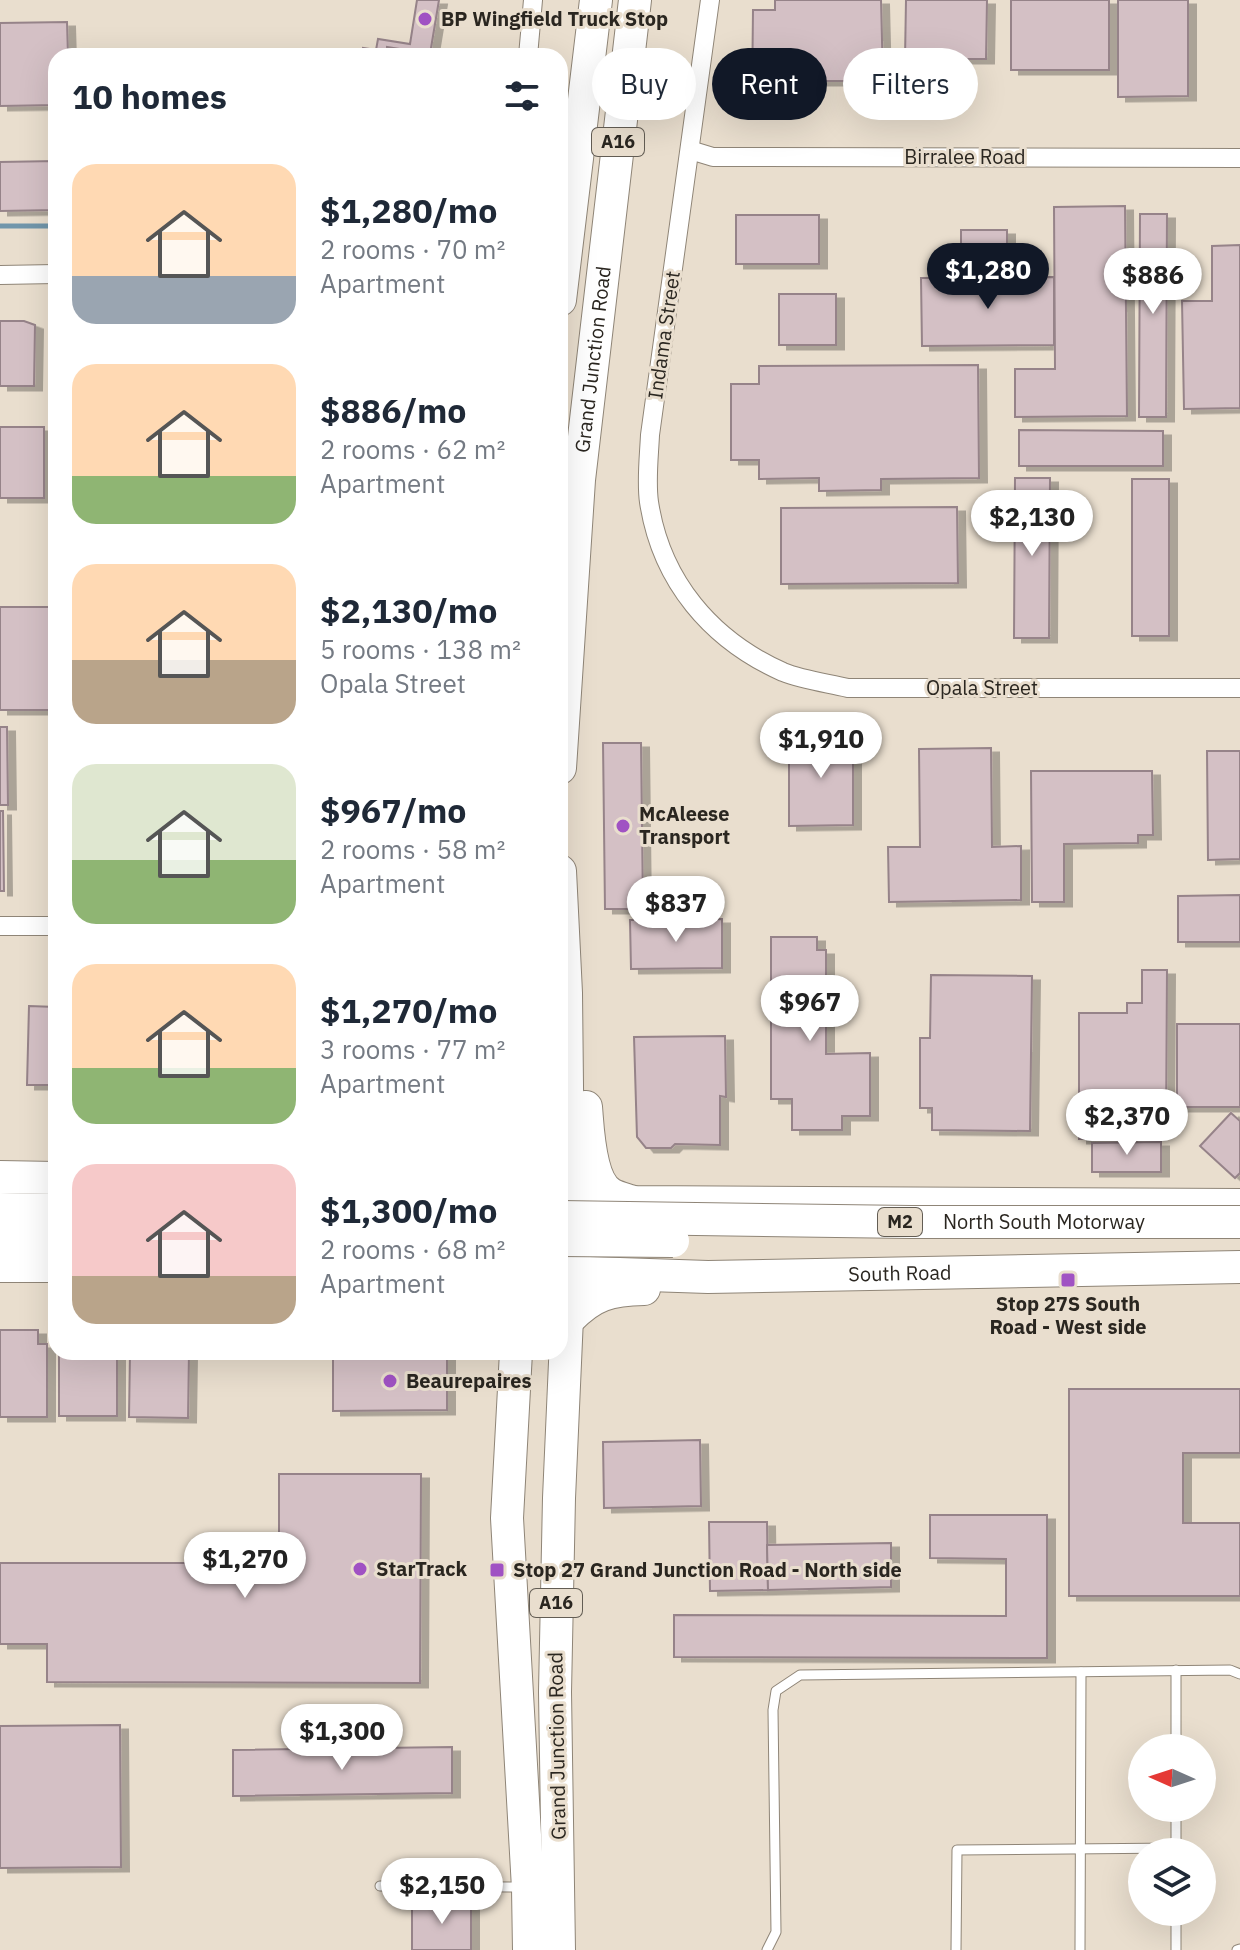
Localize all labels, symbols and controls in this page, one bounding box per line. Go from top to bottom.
place label: BP Wingfield Truck Stop [441,5,668,32]
marker: BP Wingfield Truck Stop [416,10,434,28]
chip: Buy [592,48,696,120]
chip: Rent [712,48,827,120]
chip: Filters [843,48,978,120]
text: 10 homes [72,74,227,118]
icon: filters [500,74,544,118]
road number: A16 [592,128,644,156]
street label: Birralee Road [904,143,1026,170]
text: $1,280/mo [320,188,497,232]
icon: home [136,196,232,292]
text: 2 rooms · 70 m² [320,232,505,266]
pin: $1,280 [923,243,1053,311]
pin: $886 [1106,248,1200,316]
text: $1,280 [945,252,1031,286]
text: $886 [1122,257,1184,291]
street label: Grand Junction Road [568,264,617,454]
text: Apartment [320,266,445,300]
street label: Indama Street [641,269,686,401]
text: $886/mo [320,388,467,432]
icon: home [136,396,232,492]
text: 2 rooms · 62 m² [320,432,505,466]
text: Apartment [320,466,445,500]
pin: $2,130 [967,490,1097,558]
text: $2,130 [989,499,1075,533]
text: $2,130/mo [320,588,497,632]
icon: home [136,596,232,692]
text: 5 rooms · 138 m² [320,632,521,666]
text: Opala Street [320,666,466,700]
street label: Opala Street [926,674,1038,701]
pin: $1,910 [756,712,886,780]
text: $1,910 [778,721,864,755]
text: $967/mo [320,788,467,832]
icon: home [136,796,232,892]
place label: McAleese Transport [639,800,730,850]
marker: McAleese Transport [614,817,632,835]
text: 2 rooms · 58 m² [320,832,505,866]
text: Apartment [320,866,445,900]
pin: $837 [629,876,723,944]
text: $837 [645,885,707,919]
pin: $967 [763,975,857,1043]
text: $967 [779,984,841,1018]
text: $1,270/mo [320,988,497,1032]
icon: home [136,996,232,1092]
text: 3 rooms · 77 m² [320,1032,505,1066]
text: Apartment [320,1066,445,1100]
pin: $2,370 [1062,1089,1192,1157]
text: $2,370 [1084,1098,1170,1132]
text: $1,300/mo [320,1188,497,1232]
icon: home [136,1196,232,1292]
road number: M2 [878,1208,922,1236]
street label: North South Motorway [943,1208,1145,1235]
text: 2 rooms · 68 m² [320,1232,505,1266]
street label: South Road [848,1258,952,1287]
text: Apartment [320,1266,445,1300]
marker: Stop 27S South Road - West side [1059,1271,1077,1289]
place label: Stop 27S South Road - West side [989,1290,1147,1340]
place label: Beaurepaires [406,1367,532,1394]
marker: Beaurepaires [381,1372,399,1390]
pin: $1,270 [180,1532,310,1600]
text: $1,270 [202,1541,288,1575]
place label: StarTrack [376,1555,468,1582]
place label: Stop 27 Grand Junction Road - North side [513,1556,902,1583]
marker: StarTrack [351,1560,369,1578]
marker: Stop 27 Grand Junction Road - North side [488,1561,506,1579]
road number: A16 [530,1589,582,1617]
street label: Grand Junction Road [541,1652,572,1840]
pin: $1,300 [277,1704,407,1772]
text: $1,300 [299,1713,385,1747]
north arrow [1128,1734,1216,1822]
map controls [1128,1734,1216,1926]
button: layers [1128,1838,1216,1926]
pin: $2,150 [377,1858,507,1926]
text: $2,150 [399,1867,485,1901]

